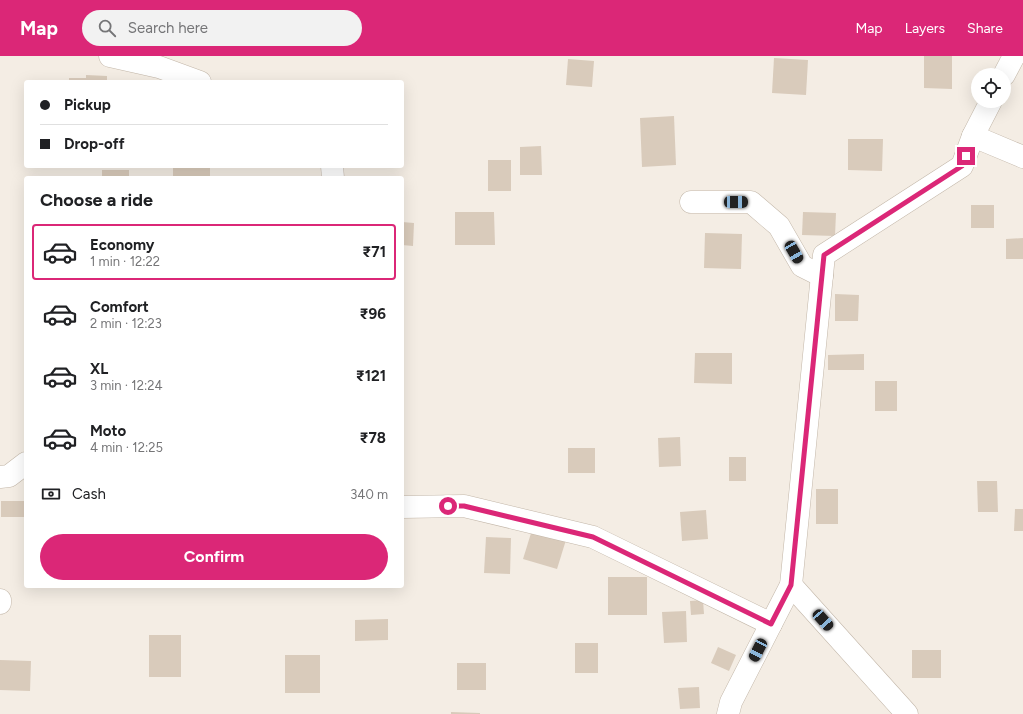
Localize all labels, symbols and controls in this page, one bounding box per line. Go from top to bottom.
search box [82,10,362,46]
text: Map [20,17,58,40]
icon: search [96,17,118,39]
text: Search here [128,19,208,37]
text: Map [855,20,883,37]
text: Layers [905,20,945,37]
text: Share [967,20,1003,37]
map controls [971,68,1011,108]
button: locate [971,68,1011,108]
text: Pickup [64,96,111,114]
text: Drop-off [64,135,125,153]
route end [957,147,975,165]
text: Choose a ride [40,189,153,211]
car [724,196,748,208]
icon: car [42,234,78,270]
text: Economy [90,236,155,254]
car [783,239,805,265]
text: ₹71 [362,243,386,261]
text: 1 min · 12:22 [90,254,160,269]
icon: car [42,296,78,332]
text: Comfort [90,298,149,316]
text: ₹96 [360,305,386,323]
text: 2 min · 12:23 [90,316,162,331]
icon: car [42,358,78,394]
text: XL [90,360,108,378]
text: ₹121 [356,367,386,385]
text: 3 min · 12:24 [90,378,163,393]
icon: car [42,420,78,456]
text: Moto [90,422,126,440]
text: ₹78 [359,429,386,447]
text: 4 min · 12:25 [90,440,163,455]
icon: cash [40,483,62,505]
text: Cash [72,485,106,503]
text: 340 m [350,487,388,502]
route start [439,497,457,515]
button: Confirm [40,534,388,580]
car [811,607,835,633]
car [747,637,769,663]

